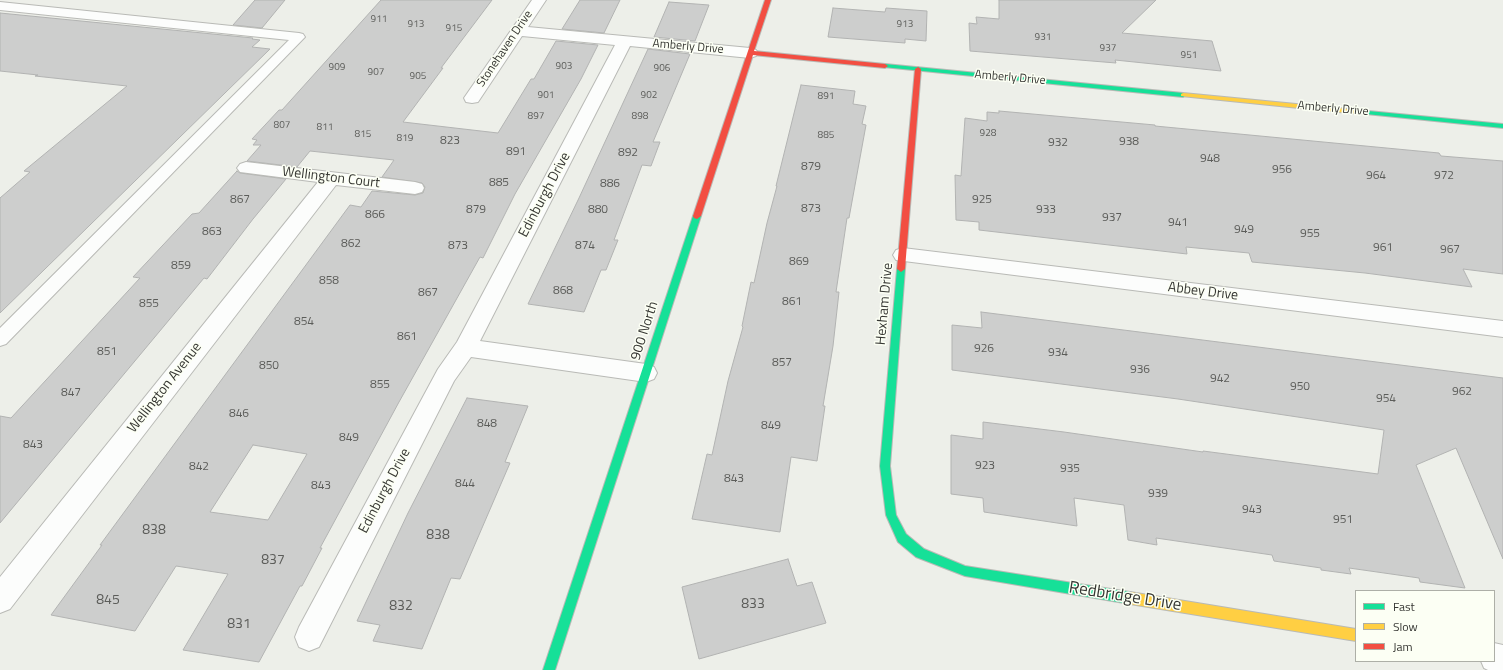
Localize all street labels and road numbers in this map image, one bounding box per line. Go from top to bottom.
street label: Stonehaven Drive [474,8,536,90]
street label: Amberly Drive [652,37,724,57]
street label: Amberly Drive [974,68,1046,88]
street label: Amberly Drive [1297,99,1369,119]
street label: Edinburgh Drive [516,150,574,240]
street label: Wellington Court [281,164,381,192]
street label: Hexham Drive [873,262,897,346]
street label: Abbey Drive [1167,279,1239,305]
street label: 900 North [628,300,662,362]
street label: Wellington Avenue [124,339,206,437]
street label: Edinburgh Drive [356,446,414,536]
street label: Redbridge Drive [1067,578,1183,616]

